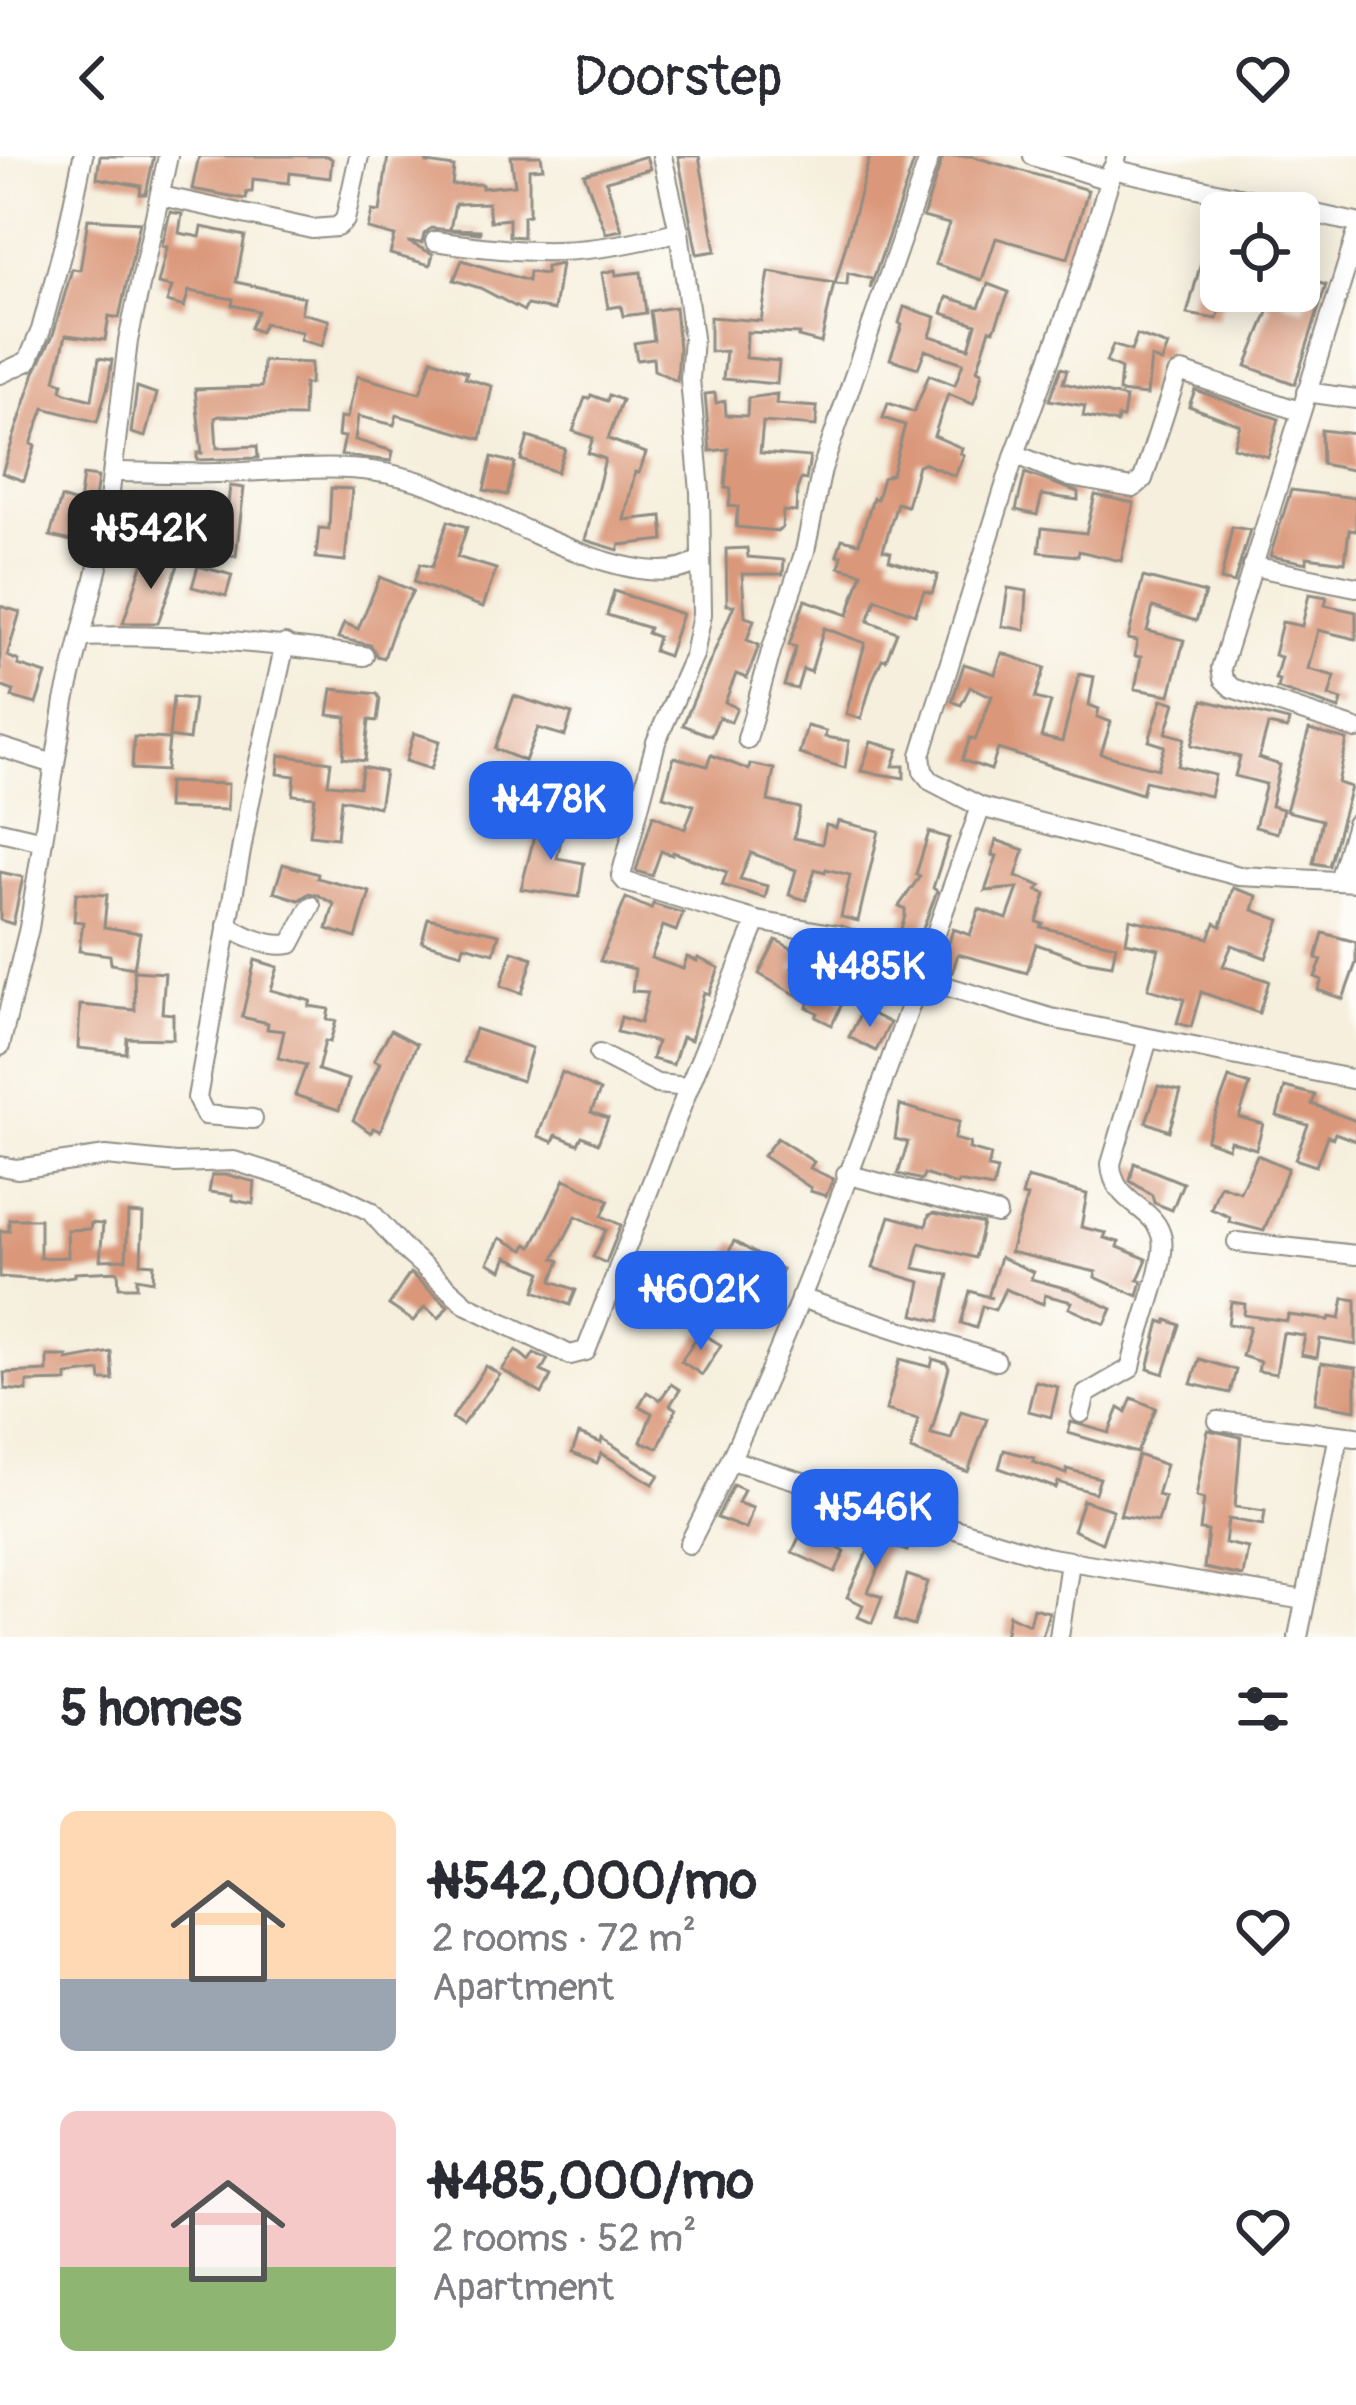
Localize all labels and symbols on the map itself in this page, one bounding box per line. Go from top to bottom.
pin: ₦542K [67,490,235,592]
pin: ₦478K [467,761,635,863]
pin: ₦485K [786,928,954,1030]
pin: ₦602K [617,1251,785,1353]
pin: ₦546K [791,1469,959,1571]

